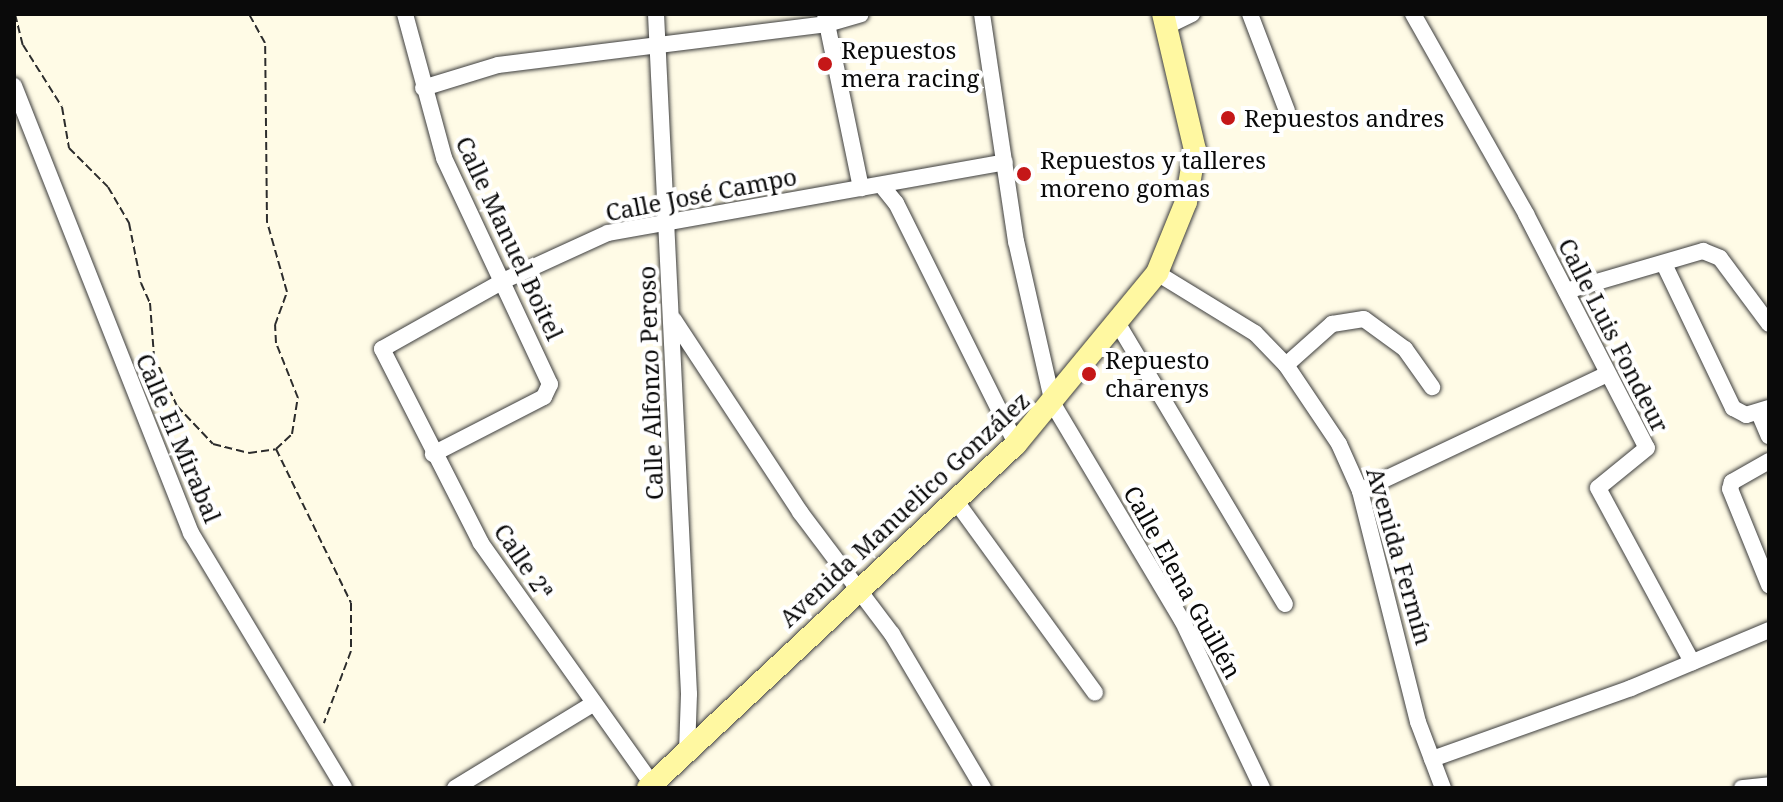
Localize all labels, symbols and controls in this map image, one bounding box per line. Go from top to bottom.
place label: Repuestos mera racing [841,36,979,92]
marker: Repuestos mera racing [816,55,834,73]
place label: Repuestos andres [1244,104,1444,132]
marker: Repuestos andres [1219,109,1237,127]
street label: Calle Manuel Boitel [450,132,570,344]
place label: Repuestos y talleres moreno gomas [1040,146,1266,202]
street label: Calle José Campo [603,161,799,227]
marker: Repuestos y talleres moreno gomas [1015,165,1033,183]
street label: Calle Luis Fondeur [1553,233,1675,437]
street label: Calle Alfonzo Peroso [632,265,668,501]
place label: Repuesto charenys [1105,346,1210,402]
street label: Calle El Mirabal [130,349,228,527]
marker: Repuesto charenys [1080,365,1098,383]
street label: Avenida Manuelico González [773,386,1035,632]
street label: Avenida Fermín [1361,464,1439,648]
street label: Calle Elena Guillén [1118,481,1248,683]
street label: Calle 2ª [488,518,560,604]

